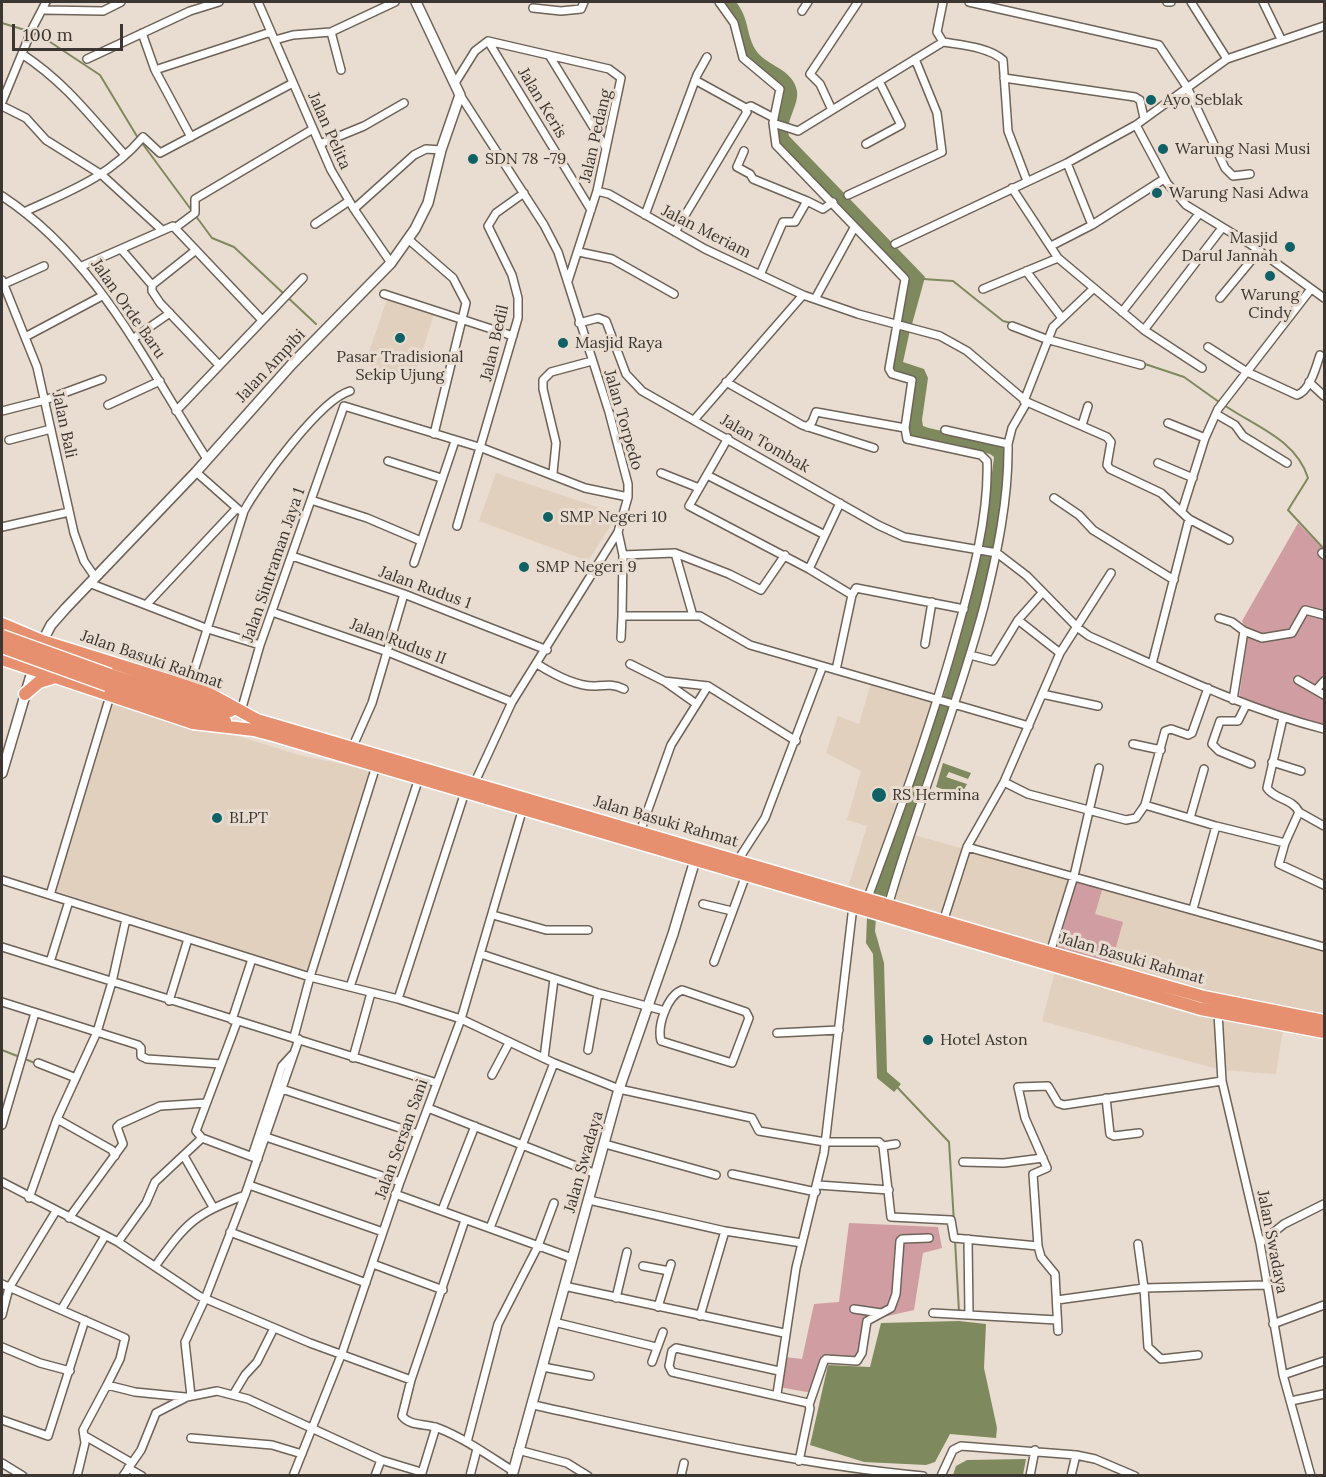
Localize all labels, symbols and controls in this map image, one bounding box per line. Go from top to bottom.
scale bar [15,12,126,50]
text: 100 m [23,23,73,46]
street label: Jalan Keris [514,64,570,142]
street label: Jalan Pedang [576,88,616,184]
street label: Jalan Pelita [303,90,355,172]
place label: Ayo Seblak [1163,90,1243,110]
marker: Ayo Seblak [1144,93,1158,107]
place label: Warung Nasi Musi [1175,139,1310,159]
marker: Warung Nasi Musi [1156,142,1170,156]
place label: SDN 78 -79 [485,149,566,169]
marker: SDN 78 -79 [466,152,480,166]
place label: Warung Nasi Adwa [1169,183,1309,203]
marker: Warung Nasi Adwa [1150,186,1164,200]
street label: Jalan Meriam [658,201,754,263]
place label: Masjid Darul Jannah [1182,228,1278,266]
marker: Masjid Darul Jannah [1283,240,1297,254]
street label: Jalan Orde Baru [87,256,169,362]
marker: Warung Cindy [1263,269,1277,283]
place label: Warung Cindy [1241,285,1299,323]
street label: Jalan Bedil [477,303,513,383]
street label: Jalan Ampibi [232,326,310,406]
marker: Pasar Tradisional Sekip Ujung [393,331,407,345]
place label: Masjid Raya [575,333,663,353]
marker: Masjid Raya [556,336,570,350]
place label: Pasar Tradisional Sekip Ujung [336,347,464,385]
street label: Jalan Torpedo [600,368,646,472]
street label: Jalan Bali [48,390,80,460]
street label: Jalan Tombak [717,411,813,477]
street label: Jalan Sintraman Jaya 1 [239,485,309,645]
place label: SMP Negeri 10 [560,507,667,527]
marker: SMP Negeri 10 [541,510,555,524]
place label: SMP Negeri 9 [536,557,637,577]
marker: SMP Negeri 9 [517,560,531,574]
street label: Jalan Rudus 1 [376,562,474,614]
street label: Jalan Rudus II [347,615,449,669]
street label: Jalan Basuki Rahmat [78,627,226,693]
place label: RS Hermina [892,785,980,805]
marker: RS Hermina [870,786,888,804]
street label: Jalan Basuki Rahmat [591,792,741,852]
place label: BLPT [229,808,268,828]
marker: BLPT [210,811,224,825]
street label: Jalan Basuki Rahmat [1057,929,1207,989]
place label: Hotel Aston [940,1030,1028,1050]
marker: Hotel Aston [921,1033,935,1047]
street label: Jalan Sersan Sani [371,1076,433,1202]
street label: Jalan Swadaya [560,1109,608,1215]
street label: Jalan Swadaya [1253,1189,1291,1295]

